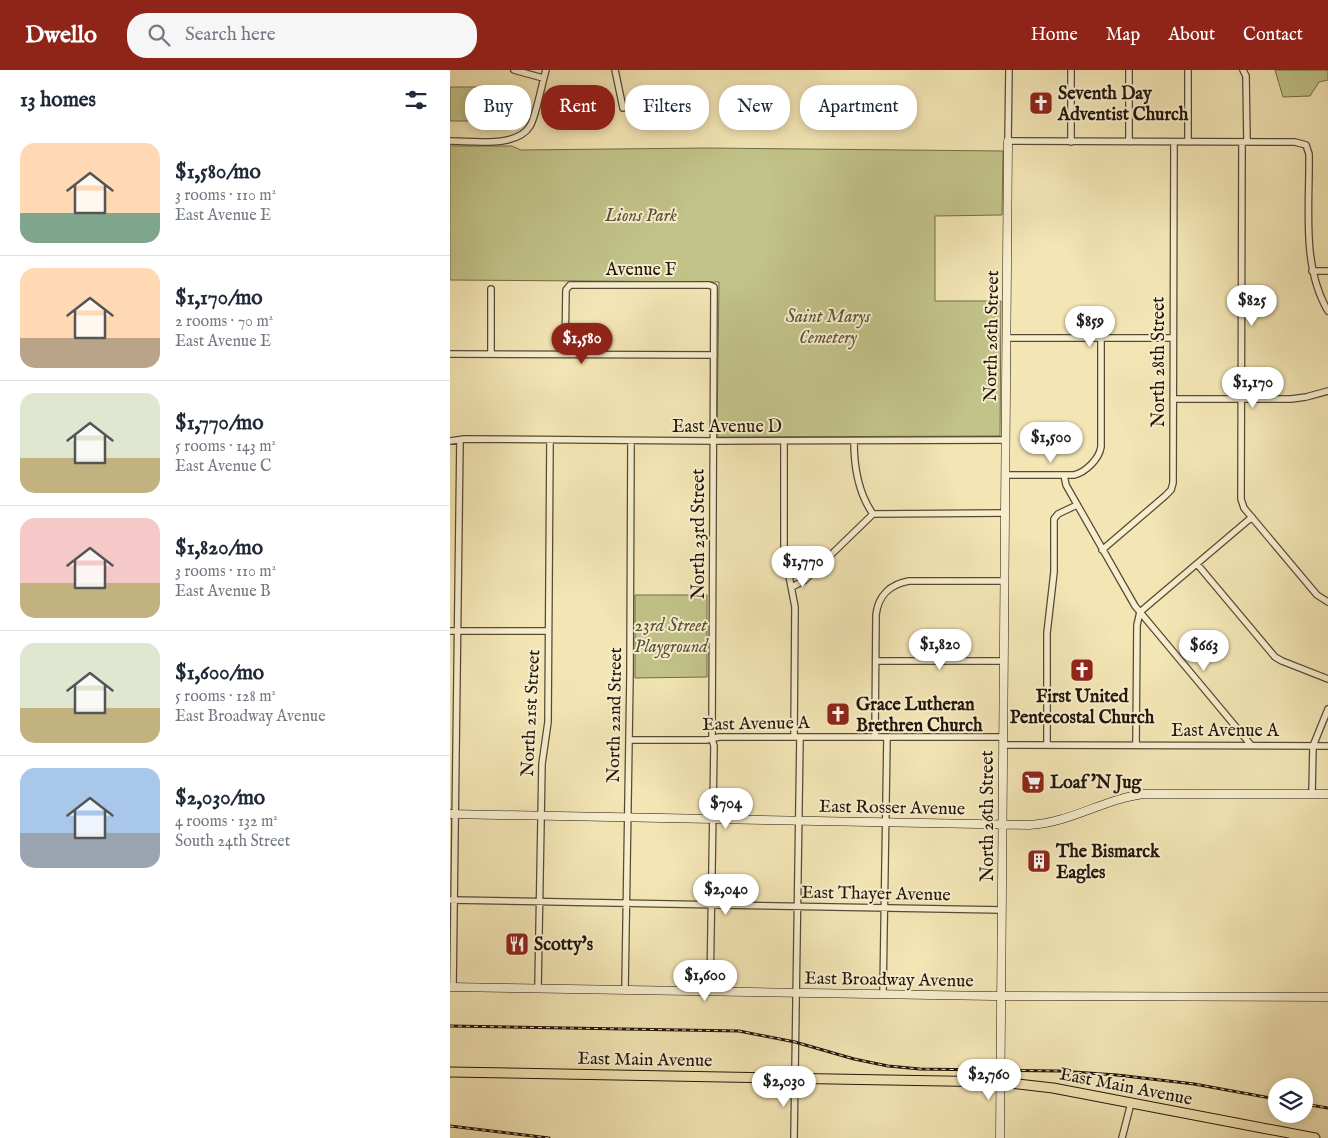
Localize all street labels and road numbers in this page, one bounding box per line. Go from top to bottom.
street label: Avenue F [605,259,677,282]
street label: North 26th Street [980,270,1005,402]
street label: North 28th Street [1148,297,1171,427]
street label: East Avenue D [672,416,782,439]
street label: North 23rd Street [688,468,711,600]
street label: North 22nd Street [603,647,628,783]
street label: North 21st Street [517,649,546,777]
street label: East Avenue A [702,712,811,737]
street label: East Avenue A [1171,720,1280,743]
street label: North 26th Street [977,750,1000,882]
street label: East Rosser Avenue [819,796,965,821]
street label: East Thayer Avenue [801,882,951,907]
street label: East Broadway Avenue [804,968,974,993]
street label: East Main Avenue [577,1048,713,1073]
street label: East Main Avenue [1057,1063,1194,1112]

